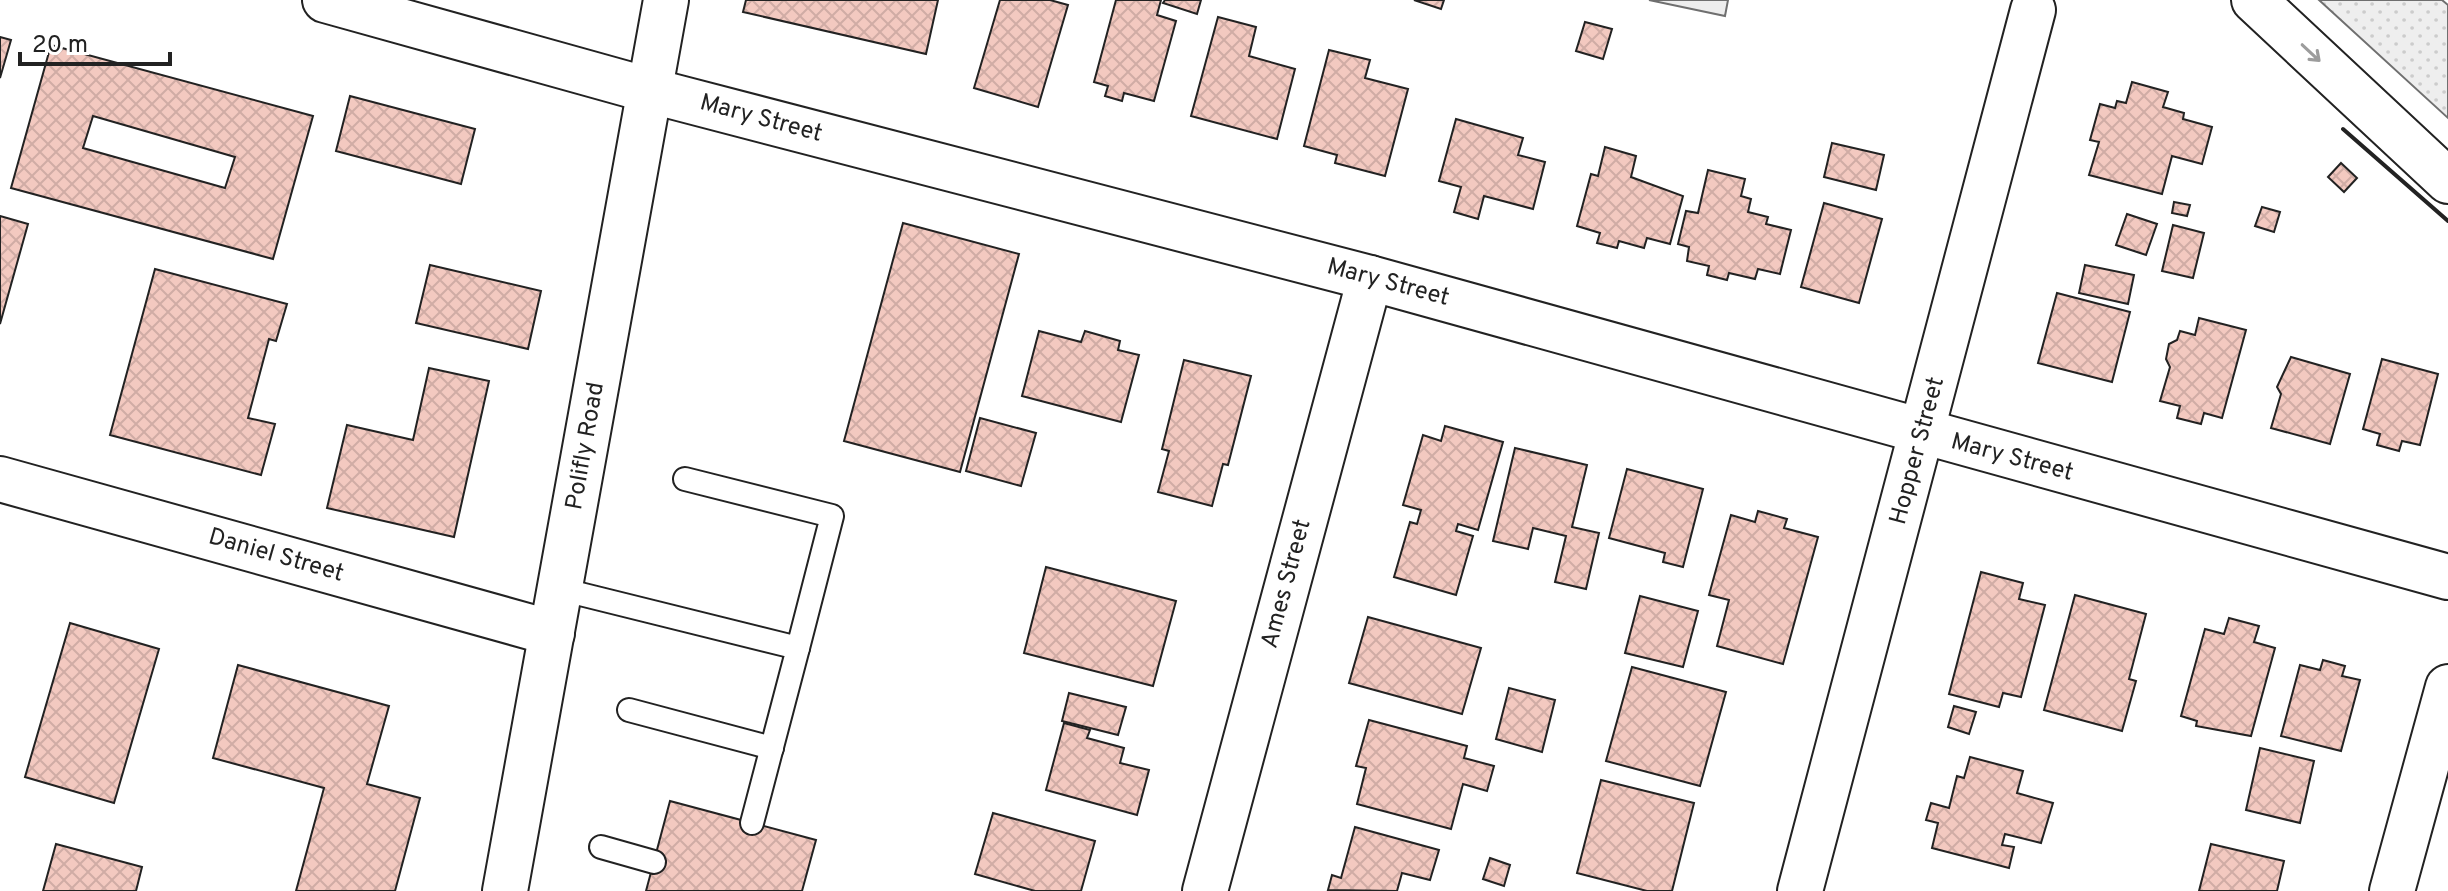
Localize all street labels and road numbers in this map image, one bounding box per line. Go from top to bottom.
street label: Mary Street [697,88,825,150]
street label: Mary Street [1324,252,1452,314]
street label: Hopper Street [1884,374,1952,528]
street label: Polifly Road [560,380,612,512]
street label: Mary Street [1948,427,2076,489]
street label: Ames Street [1255,516,1319,652]
street label: Daniel Street [205,522,347,590]

